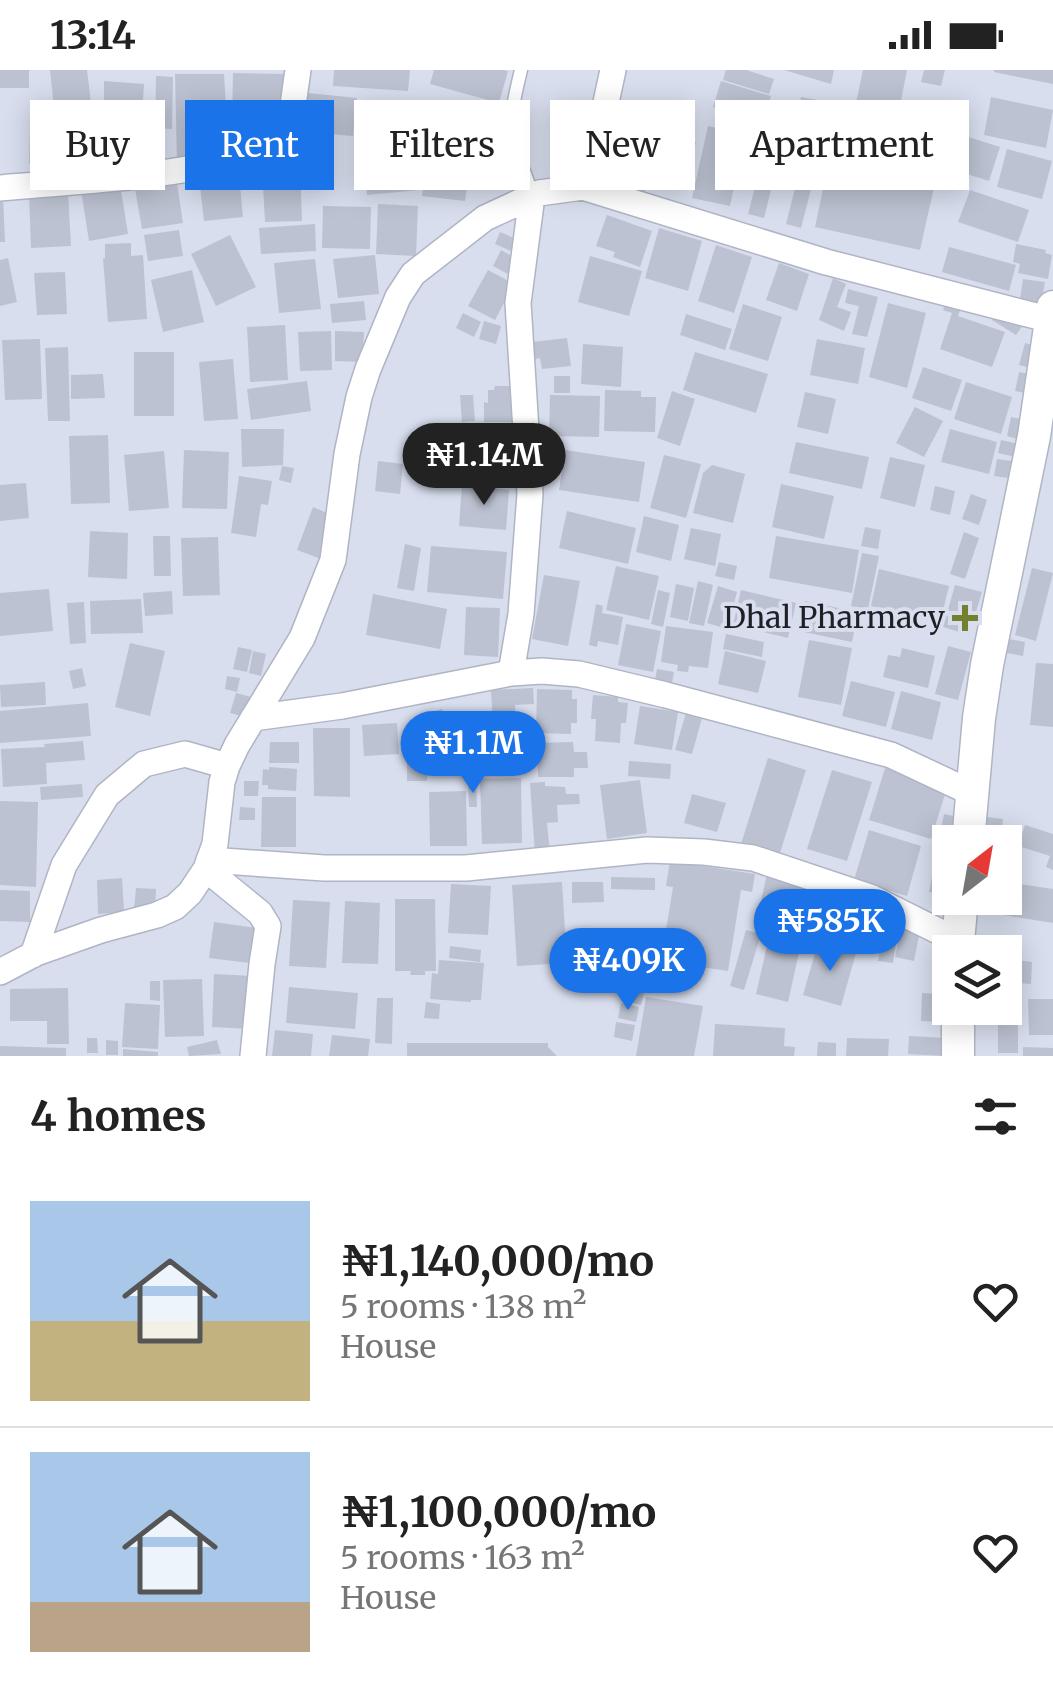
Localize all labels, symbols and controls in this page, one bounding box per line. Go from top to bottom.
text: 13:14 [50,12,136,59]
chip: Buy [30,100,165,190]
chip: Rent [185,100,334,190]
chip: Filters [354,100,530,190]
chip: New [550,100,695,190]
chip: Apartment [715,100,969,190]
pin: ₦1.14M [403,423,565,508]
text: ₦1.14M [425,435,543,475]
place label: Dhal Pharmacy [723,598,946,636]
marker: Dhal Pharmacy [954,607,976,629]
pin: ₦1.1M [403,711,543,796]
text: ₦1.1M [423,723,523,763]
north arrow [932,825,1022,915]
map controls [932,825,1022,1025]
pin: ₦585K [760,889,900,974]
text: ₦585K [776,901,884,941]
pin: ₦409K [558,928,698,1013]
button: layers [932,935,1022,1025]
text: ₦409K [571,940,685,980]
icon: filters [968,1089,1023,1144]
text: 4 homes [30,1090,207,1142]
text: ₦1,140,000/mo [340,1235,654,1287]
icon: home [110,1241,230,1361]
icon: heart [968,1274,1023,1329]
text: 5 rooms · 138 m² [340,1287,586,1327]
text: House [340,1327,436,1367]
text: ₦1,100,000/mo [340,1486,656,1538]
icon: home [110,1492,230,1612]
icon: heart [968,1525,1023,1580]
text: 5 rooms · 163 m² [340,1538,585,1578]
text: House [340,1578,436,1618]

